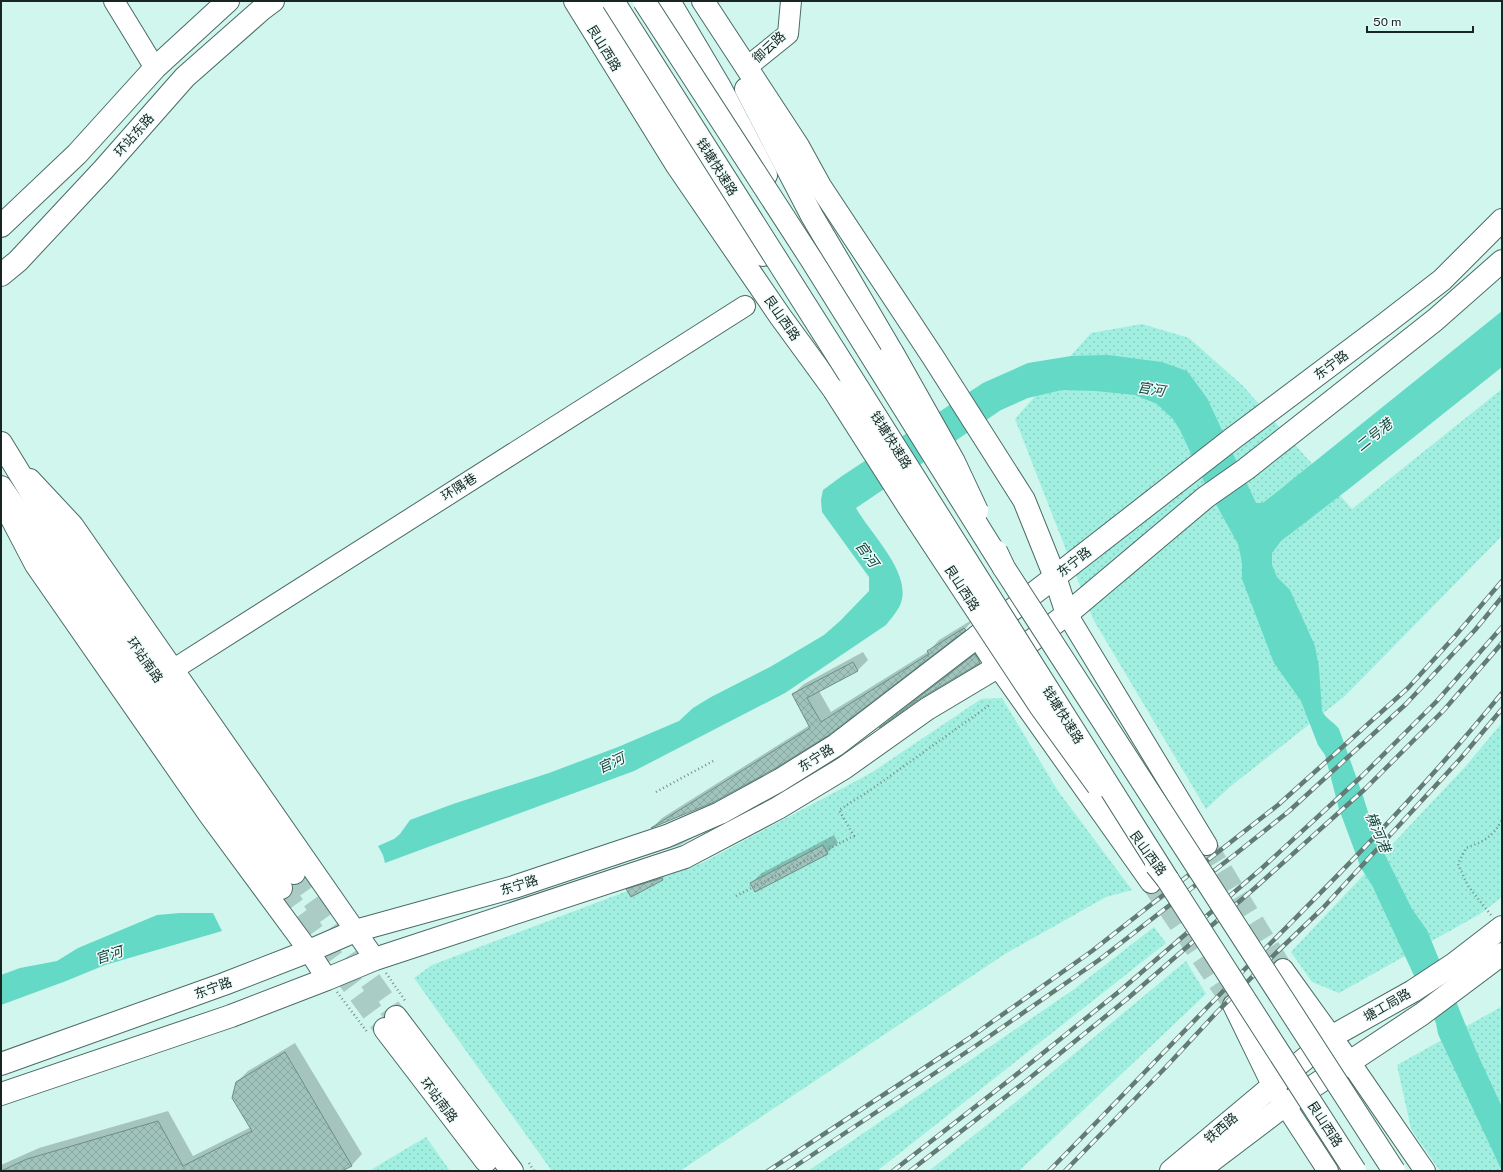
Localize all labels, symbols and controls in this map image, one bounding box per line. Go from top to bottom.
scale bar [1367,8,1473,34]
text: 50 m [1373,15,1401,29]
street label: 艮山西路 [584,22,624,74]
street label: 御云路 [749,28,789,66]
street label: 环站东路 [111,110,157,160]
street label: 钱塘快速路 [693,135,741,199]
street label: 艮山西路 [761,292,803,344]
street label: 东宁路 [1311,347,1351,383]
water label: 官河 [1136,379,1169,400]
street label: 钱塘快速路 [867,408,915,472]
water label: 二号港 [1353,414,1397,454]
street label: 环隅巷 [438,470,480,504]
water label: 官河 [852,538,883,572]
street label: 东宁路 [1054,544,1094,580]
street label: 艮山西路 [942,562,982,614]
street label: 环站南路 [124,634,166,686]
street label: 钱塘快速路 [1039,683,1087,747]
street label: 东宁路 [795,741,837,775]
water label: 官河 [595,749,630,776]
water label: 横河港 [1362,810,1394,856]
street label: 艮山西路 [1127,828,1169,878]
street label: 东宁路 [498,872,540,898]
water label: 官河 [93,942,128,967]
street label: 东宁路 [192,974,234,1002]
street label: 塘工局路 [1361,986,1413,1024]
street label: 环站南路 [417,1075,461,1125]
street label: 艮山西路 [1305,1098,1345,1150]
street label: 铁西路 [1201,1110,1241,1146]

